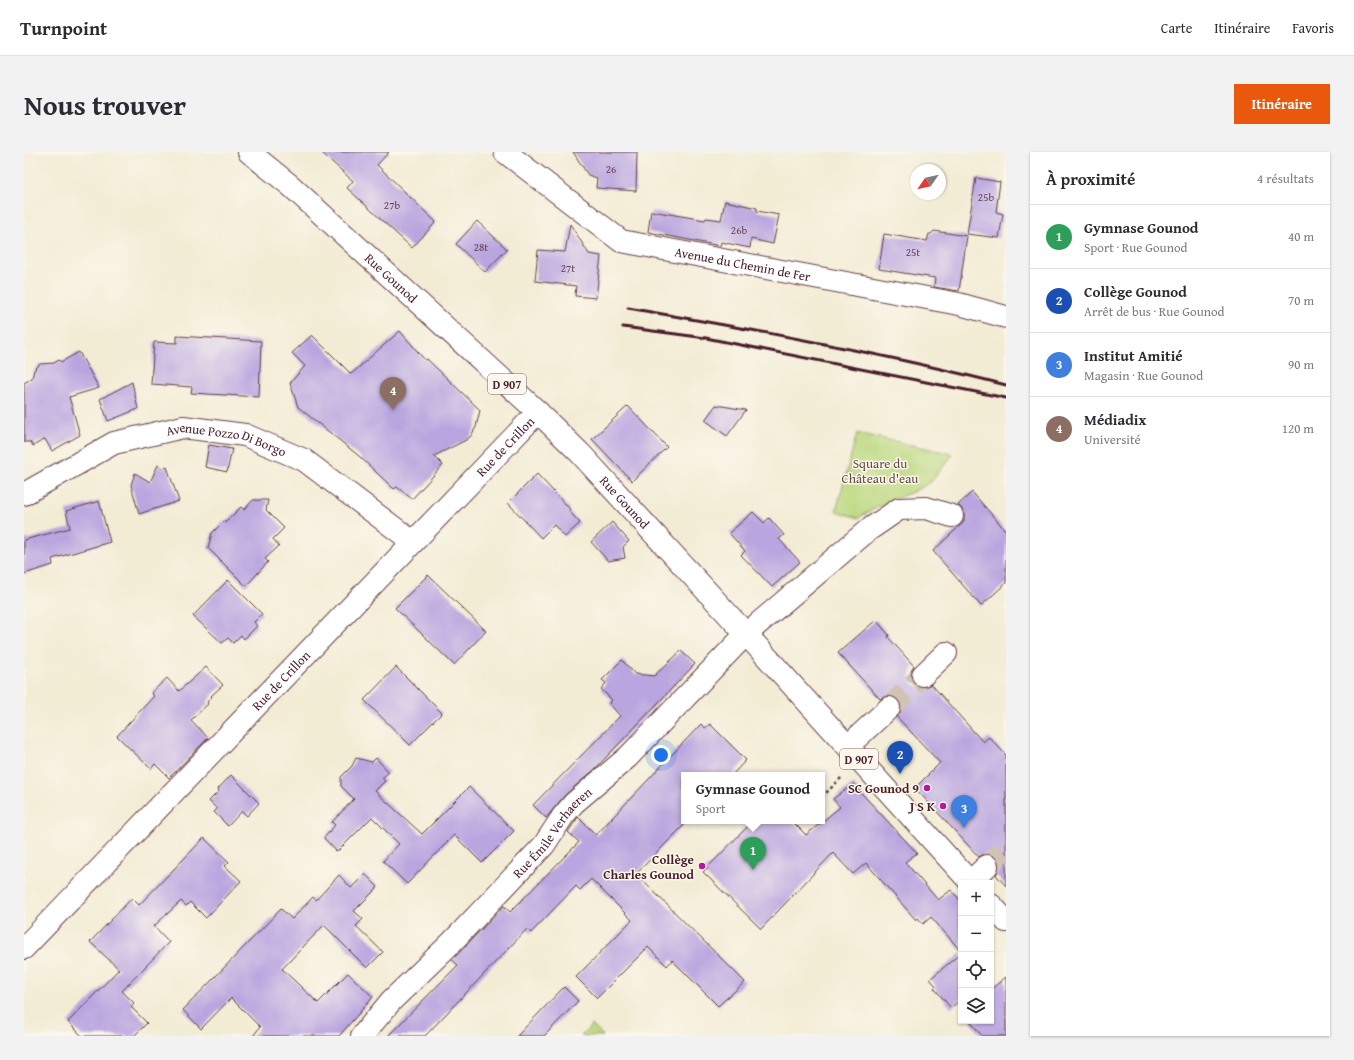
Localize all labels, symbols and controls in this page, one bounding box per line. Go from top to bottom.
text: Turnpoint [20,14,107,42]
text: Carte [1161,18,1192,38]
text: Itinéraire [1214,18,1270,38]
text: Favoris [1292,18,1334,38]
text: Nous trouver [24,84,186,125]
button: Itinéraire [1234,84,1330,124]
house number: 26 [606,161,616,177]
north arrow [910,164,946,200]
text: À proximité [1046,166,1135,191]
text: 4 résultats [1257,169,1314,188]
house number: 25b [978,189,994,205]
house number: 27b [384,197,400,213]
text: Gymnase Gounod [1084,217,1198,238]
house number: 26b [731,222,747,238]
text: 1 [1056,227,1062,246]
text: 40 m [1288,227,1314,246]
text: Sport · Rue Gounod [1084,238,1188,257]
house number: 28t [474,239,488,255]
street label: Avenue du Chemin de Fer [673,242,813,286]
house number: 25t [906,244,920,260]
street label: Rue Gounod [361,249,422,307]
house number: 27t [561,260,575,276]
text: Collège Gounod [1084,281,1187,302]
text: 2 [1056,291,1062,310]
text: 70 m [1288,291,1314,310]
text: Arrêt de bus · Rue Gounod [1084,302,1225,321]
text: Institut Amitié [1084,345,1183,366]
text: 3 [1056,355,1062,374]
text: 90 m [1288,355,1314,374]
text: Magasin · Rue Gounod [1084,366,1203,385]
road number: D 907 [488,374,526,394]
pin: 4 [380,377,406,410]
text: Médiadix [1084,409,1146,430]
street label: Rue de Crillon [472,412,539,481]
street label: Avenue Pozzo Di Borgo [164,417,290,461]
text: 4 [1056,419,1062,438]
text: 120 m [1282,419,1314,438]
text: Université [1084,430,1141,449]
park label: Square du Château d'eau [842,454,918,488]
street label: Rue Gounod [596,471,654,533]
street label: Rue de Crillon [247,645,315,715]
pin: 2 [887,741,913,774]
your location [651,745,671,765]
road number: D 907 [840,749,878,769]
popup [681,772,825,824]
text: Gymnase Gounod [696,778,810,799]
place label: SC Gounod 9 [848,779,919,798]
street label: Rue Émile Verhaeren [508,782,596,882]
marker: SC Gounod 9 [922,783,932,793]
pin: 3 [951,795,977,828]
place label: J S K [908,797,936,816]
text: Sport [696,799,726,818]
marker: J S K [938,801,948,811]
pin: 1 [740,837,766,870]
place label: Collège Charles Gounod [603,850,695,884]
marker: Collège Charles Gounod [697,861,707,871]
map controls [958,880,994,1024]
button: + [958,880,994,916]
button: − [958,916,994,952]
button: locate [958,952,994,988]
button: layers [958,988,994,1024]

